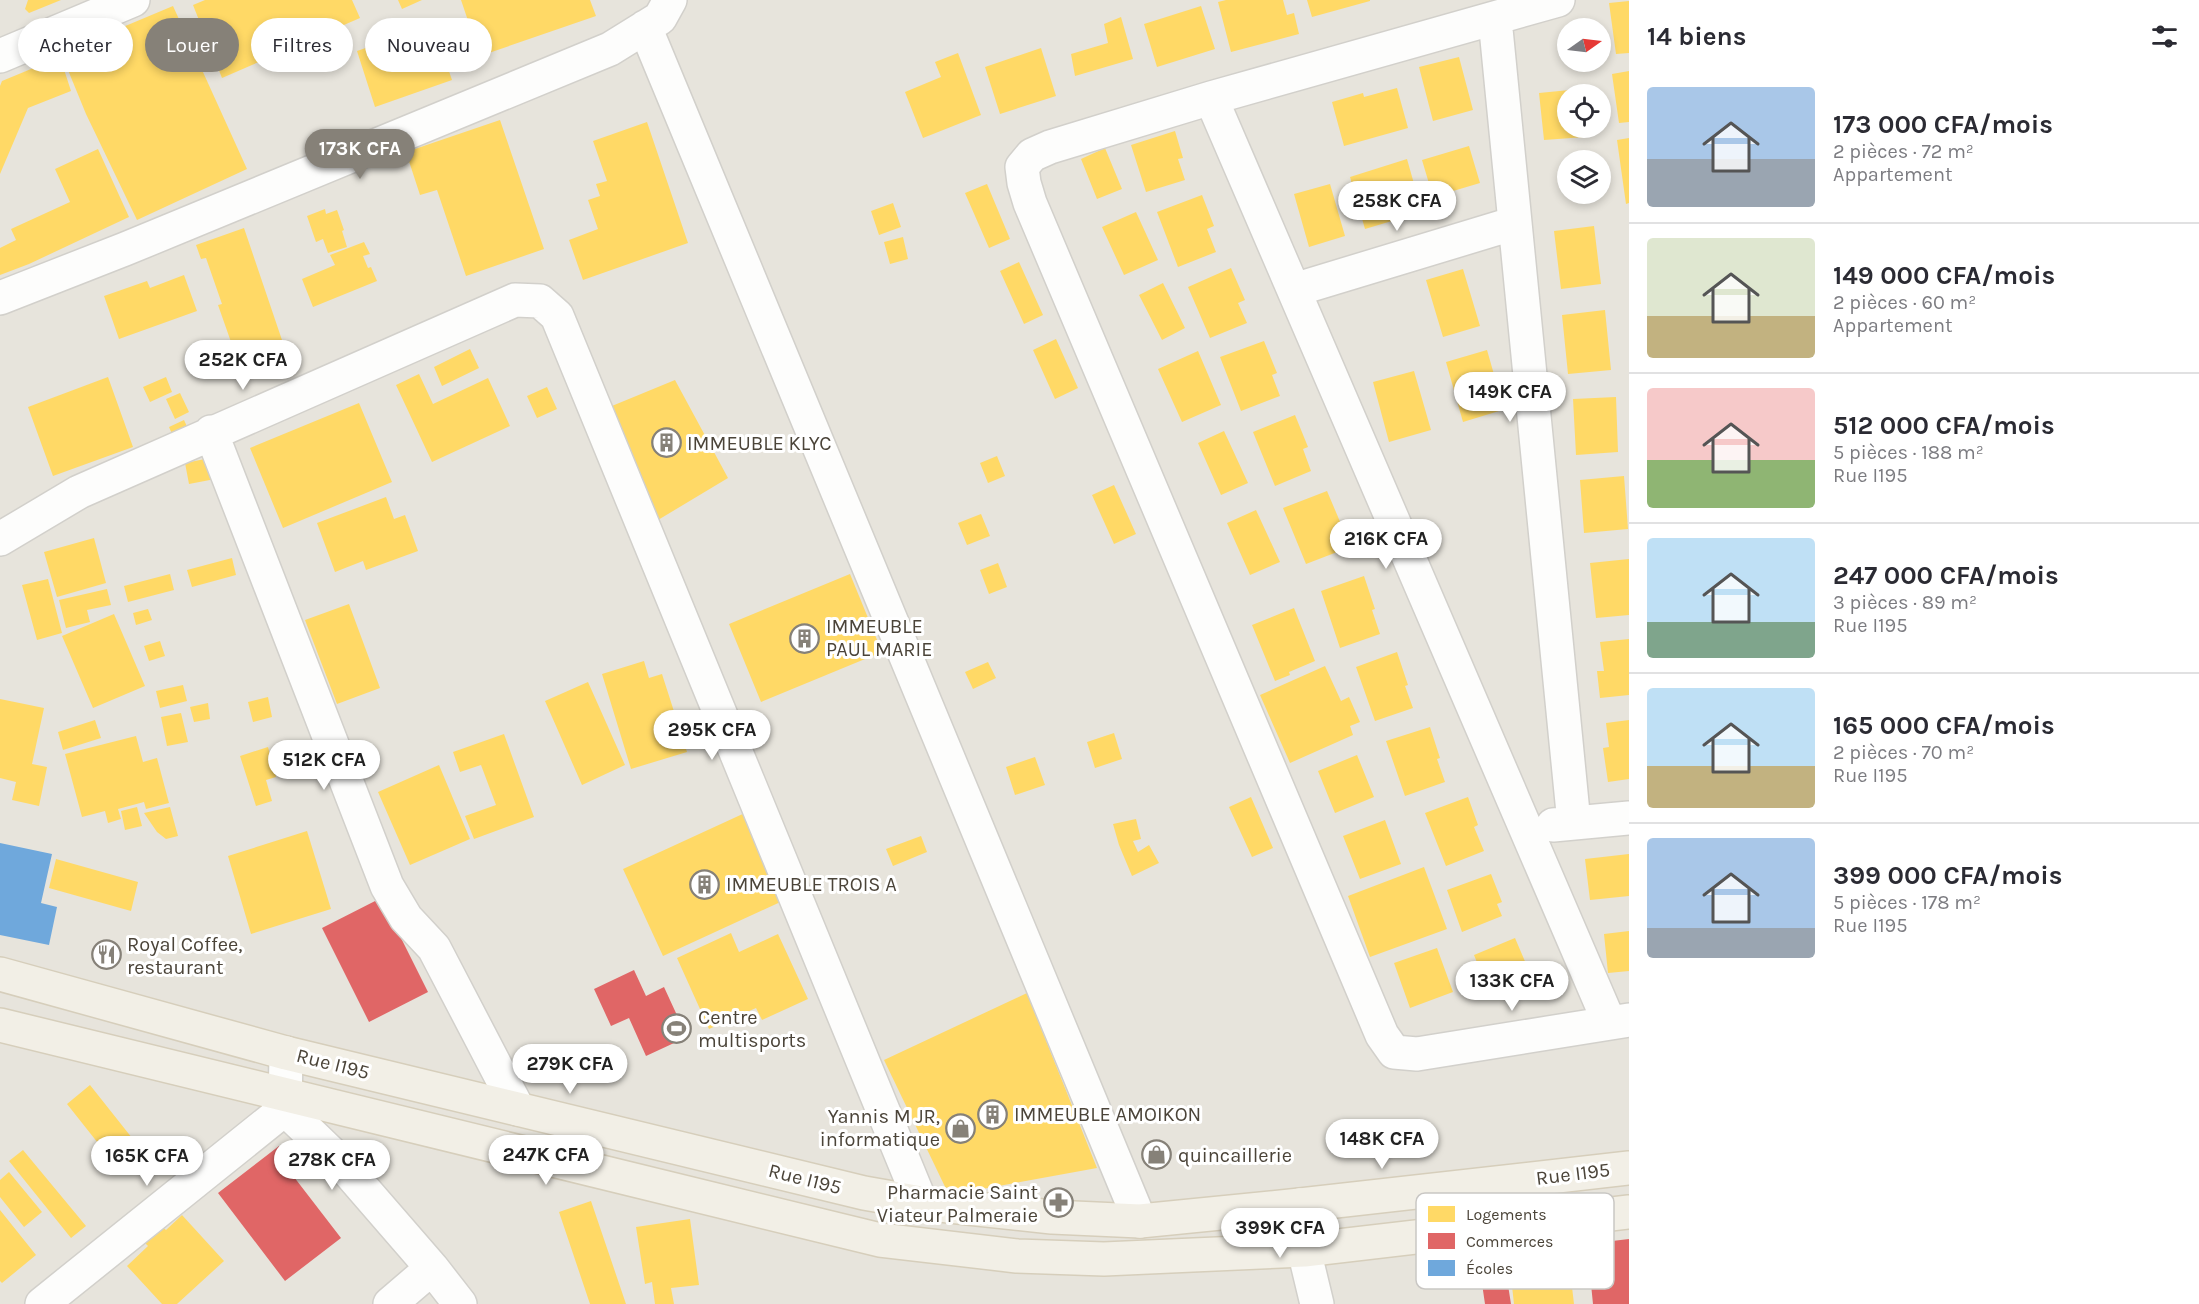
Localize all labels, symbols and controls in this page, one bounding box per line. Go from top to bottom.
chip: Acheter [18,18,133,72]
chip: Louer [145,18,239,72]
chip: Filtres [251,18,353,72]
chip: Nouveau [365,18,492,72]
north arrow [1557,18,1611,72]
map controls [1557,18,1611,204]
icon: filters [2148,20,2181,53]
text: 14 biens [1647,21,1747,52]
button: locate [1557,84,1611,138]
text: 173 000 CFA/mois [1833,109,2053,140]
icon: home [1695,111,1767,183]
pin: 173K CFA [298,129,422,180]
text: 173K CFA [319,137,401,160]
text: 2 pièces · 72 m² [1833,140,1974,163]
button: layers [1557,150,1611,204]
text: Appartement [1833,163,1952,186]
pin: 258K CFA [1335,181,1459,232]
text: 258K CFA [1352,189,1442,212]
text: 149 000 CFA/mois [1833,260,2055,291]
icon: home [1695,262,1767,334]
text: 2 pièces · 60 m² [1833,291,1976,314]
text: Appartement [1833,314,1952,337]
pin: 252K CFA [181,340,305,391]
text: 252K CFA [199,348,287,371]
pin: 149K CFA [1448,372,1572,423]
text: 149K CFA [1468,380,1552,403]
text: 512 000 CFA/mois [1833,410,2055,441]
icon: home [1695,412,1767,484]
building icon: IMMEUBLE KLYC [650,427,682,459]
place label: IMMEUBLE KLYC [687,432,832,455]
text: 5 pièces · 188 m² [1833,441,1984,464]
text: Rue I195 [1833,464,1907,487]
pin: 216K CFA [1324,519,1448,570]
text: 216K CFA [1344,527,1428,550]
text: 247 000 CFA/mois [1833,560,2059,591]
icon: home [1695,562,1767,634]
text: 3 pièces · 89 m² [1833,591,1977,614]
text: Rue I195 [1833,614,1907,637]
place label: IMMEUBLE PAUL MARIE [826,615,932,661]
building icon: IMMEUBLE PAUL MARIE [789,622,821,654]
pin: 295K CFA [650,710,774,761]
text: 165 000 CFA/mois [1833,710,2055,741]
icon: home [1695,712,1767,784]
text: 295K CFA [668,718,756,741]
pin: 512K CFA [262,740,386,791]
text: 2 pièces · 70 m² [1833,741,1974,764]
text: 512K CFA [282,748,366,771]
text: Rue I195 [1833,764,1907,787]
text: 399 000 CFA/mois [1833,860,2063,891]
icon: home [1695,862,1767,934]
building icon: IMMEUBLE TROIS A [689,868,721,900]
place label: IMMEUBLE TROIS A [726,873,897,896]
text: 5 pièces · 178 m² [1833,891,1981,914]
text: Rue I195 [1833,914,1907,937]
place label: Royal Coffee, restaurant [127,933,242,979]
restaurant icon: Royal Coffee, restaurant [90,939,122,971]
pin: 133K CFA [1450,961,1574,1012]
text: 133K CFA [1470,969,1554,992]
place label: Centre multisports [698,1006,806,1052]
sports icon: Centre multisports [661,1012,693,1044]
street label: Rue I195 [294,1044,372,1084]
pin: 279K CFA [508,1044,632,1095]
text: 279K CFA [526,1052,614,1075]
building icon: IMMEUBLE AMOIKON [977,1098,1009,1130]
place label: IMMEUBLE AMOIKON [1014,1103,1201,1126]
place label: Yannis M JR, informatique [820,1105,940,1151]
shop icon: Yannis M JR, informatique [945,1112,977,1144]
pin: 148K CFA [1320,1119,1444,1170]
text: 148K CFA [1340,1127,1424,1150]
pin: 247K CFA [484,1135,608,1186]
pin: 165K CFA [85,1136,209,1187]
shop icon: quincaillerie [1141,1139,1173,1171]
pin: 278K CFA [270,1140,394,1191]
text: 247K CFA [503,1143,589,1166]
text: 165K CFA [105,1144,189,1167]
place label: quincaillerie [1178,1144,1292,1167]
text: 278K CFA [288,1148,376,1171]
street label: Rue I195 [1535,1158,1611,1190]
street label: Rue I195 [766,1159,844,1199]
place label: Pharmacie Saint Viateur Palmeraie [877,1181,1038,1227]
pharmacy icon: Pharmacie Saint Viateur Palmeraie [1043,1187,1075,1219]
legend [1416,1193,1614,1289]
text: Logements [1466,1205,1547,1224]
pin: 399K CFA [1218,1208,1342,1259]
text: 399K CFA [1235,1216,1325,1239]
text: Commerces [1466,1232,1553,1251]
text: Écoles [1466,1259,1513,1278]

